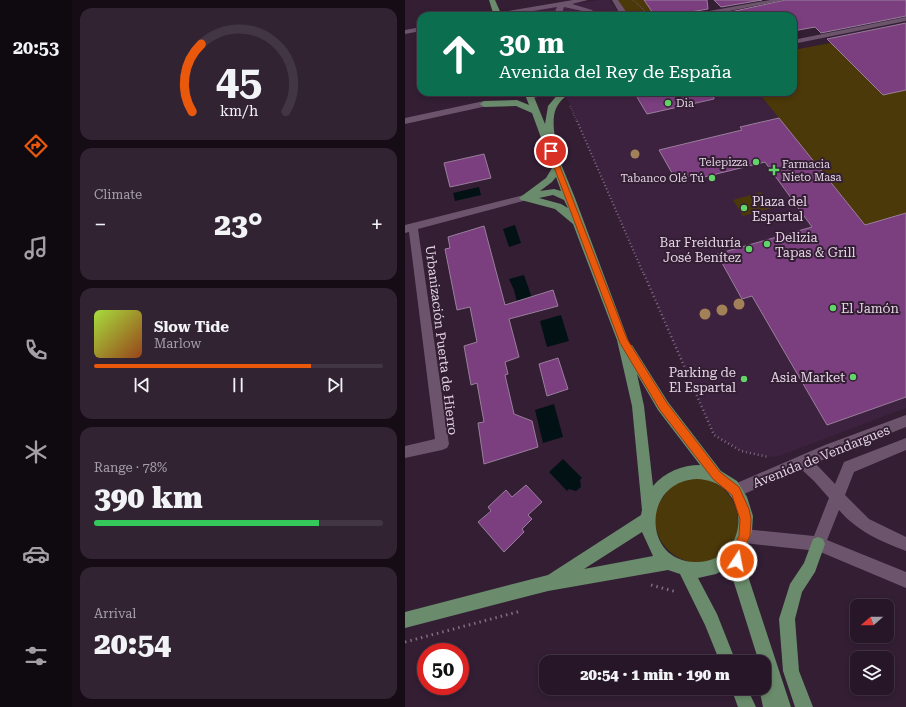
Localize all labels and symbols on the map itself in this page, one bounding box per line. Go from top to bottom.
place label: Dia [676,97,694,110]
marker: Dia [663,98,673,108]
pin [534,134,568,168]
place label: Telepizza [699,156,748,169]
marker: Telepizza [751,157,761,167]
place label: Farmacia Nieto Masa [782,158,841,184]
marker: Farmacia Nieto Masa [769,165,779,175]
place label: Tabanco Olé Tú [621,172,704,185]
marker: Tabanco Olé Tú [707,173,717,183]
place label: Plaza del Espartal [752,194,807,224]
marker: Plaza del Espartal [739,203,749,213]
place label: Delizia Tapas & Grill [775,230,855,260]
place label: Bar Freiduría José Benítez [660,235,741,265]
marker: Delizia Tapas & Grill [762,239,772,249]
street label: Urbanización Puerta de Hierro [422,244,461,436]
marker: Bar Freiduría José Benítez [744,244,754,254]
place label: El Jamón [841,301,900,316]
marker: El Jamón [828,303,838,313]
place label: Parking de El Espartal [669,365,736,395]
place label: Asia Market [771,370,845,385]
marker: Asia Market [848,372,858,382]
marker: Parking de El Espartal [739,374,749,384]
street label: Avenida de Vendargues [751,422,892,491]
position arrow [716,540,758,582]
north arrow [850,599,894,643]
speed limit sign: 50 [417,643,469,695]

